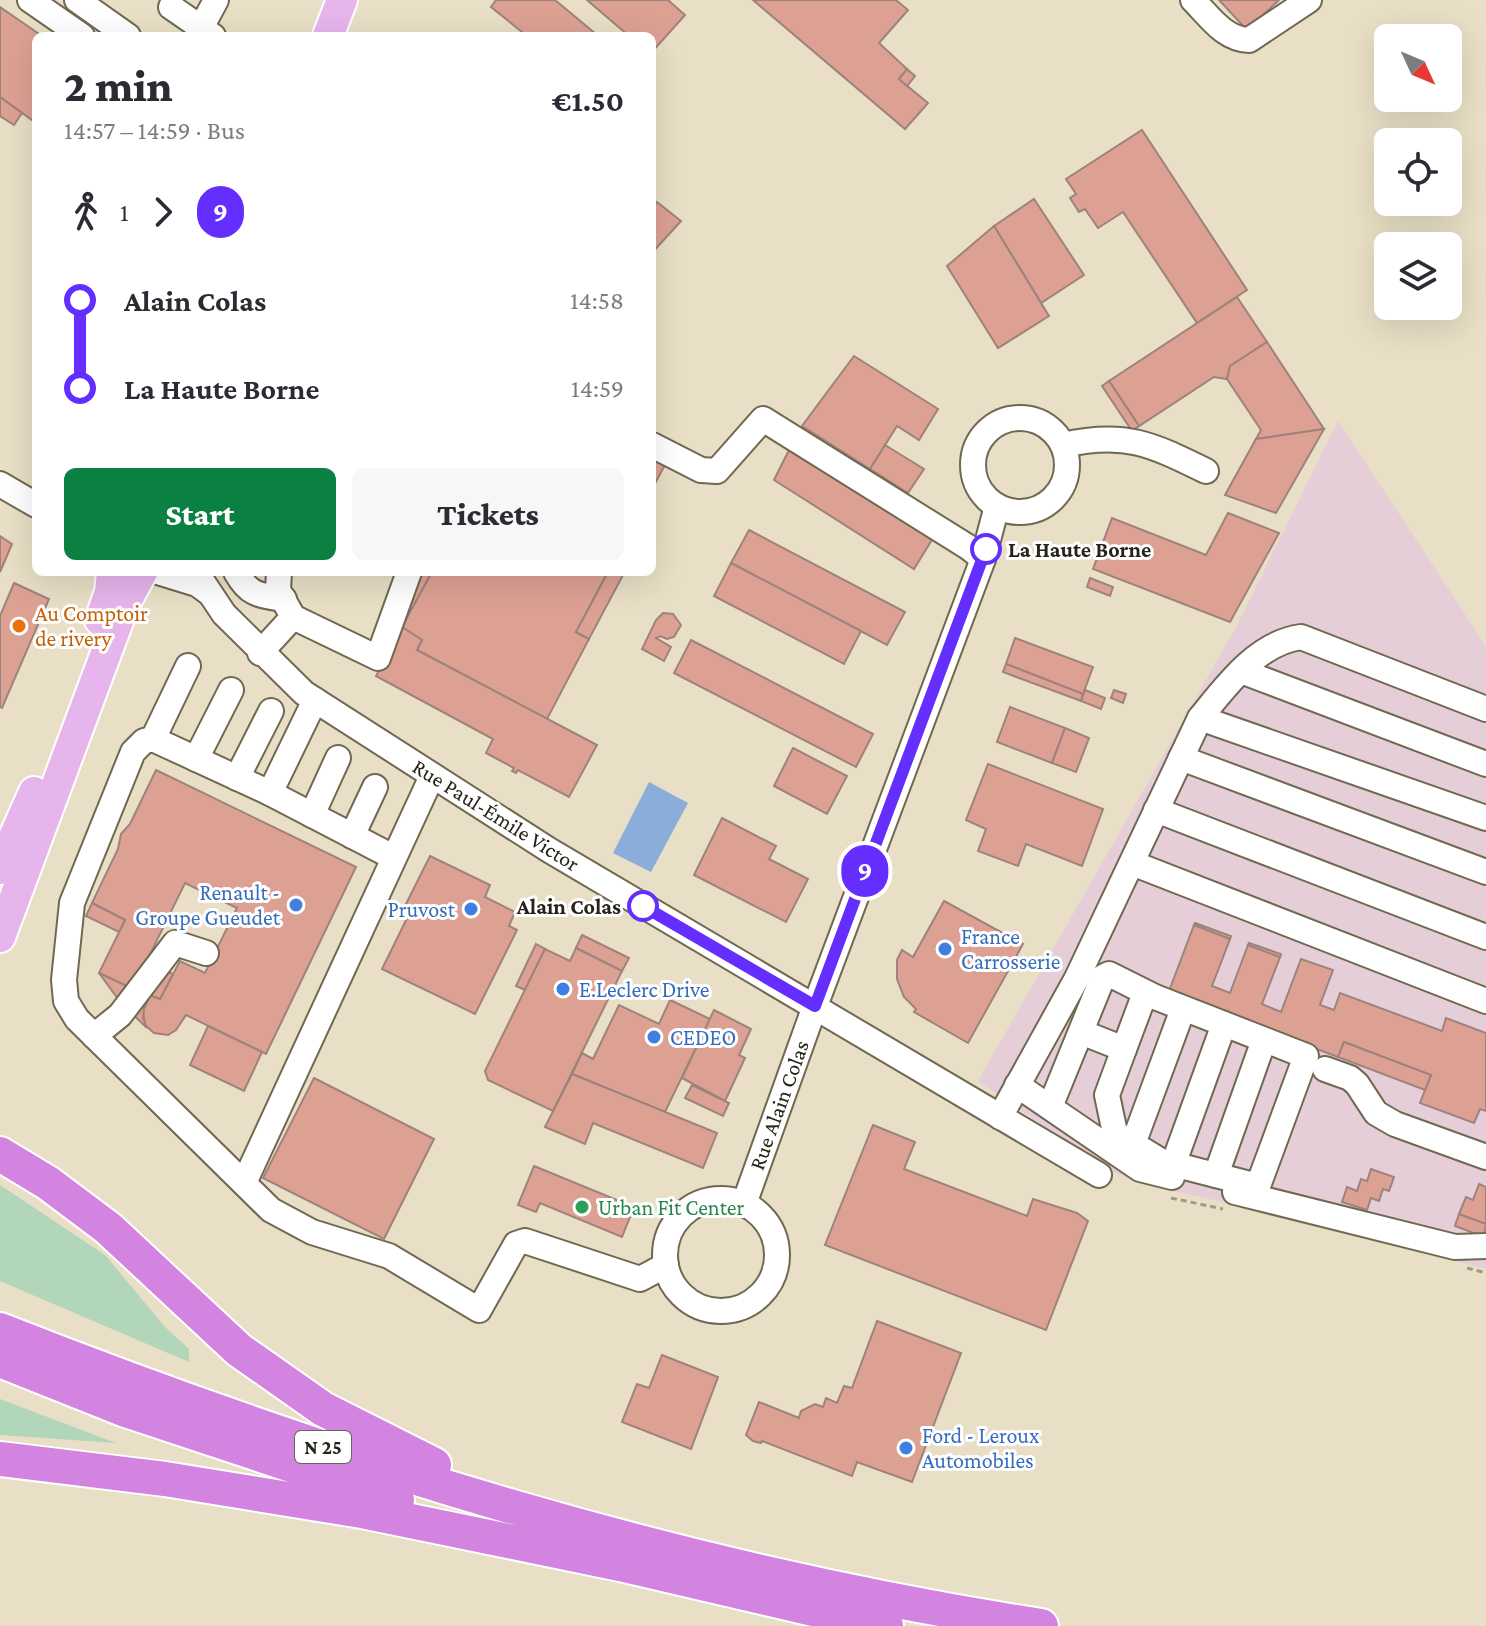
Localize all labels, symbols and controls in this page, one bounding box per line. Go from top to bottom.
north arrow [1374,24,1462,112]
map controls [1374,24,1462,320]
text: 2 min [64,62,173,110]
text: €1.50 [552,84,624,117]
text: 14:57 – 14:59 · Bus [64,116,245,145]
button: locate [1374,128,1462,216]
icon: walk [64,190,108,234]
icon: forward [141,190,185,234]
text: 9 [213,196,228,227]
text: 1 [120,198,129,227]
button: layers [1374,232,1462,320]
text: Alain Colas [124,284,266,317]
text: 14:58 [570,286,624,315]
text: La Haute Borne [124,372,319,405]
text: 14:59 [571,374,624,403]
button: Start [64,468,336,560]
button: Tickets [352,468,624,560]
marker: La Haute Borne [971,534,1001,564]
place label: La Haute Borne [1008,537,1151,562]
place label: Au Comptoir de rivery [35,601,148,651]
marker: Au Comptoir de rivery [10,617,28,635]
street label: Rue Paul-Émile Victor [408,754,584,876]
line badge: 9 [839,845,891,897]
text: 9 [857,855,873,886]
place label: Renault - Groupe Gueudet [135,880,281,930]
marker: Alain Colas [628,891,658,921]
place label: Alain Colas [516,894,621,919]
marker: Renault - Groupe Gueudet [287,896,305,914]
place label: Pruvost [388,897,456,922]
marker: Pruvost [462,900,480,918]
place label: France Carrosserie [961,924,1060,974]
marker: France Carrosserie [936,940,954,958]
place label: E.Leclerc Drive [579,977,710,1002]
marker: E.Leclerc Drive [554,980,572,998]
place label: CEDEO [670,1025,736,1050]
marker: CEDEO [645,1028,663,1046]
street label: Rue Alain Colas [744,1037,814,1173]
place label: Urban Fit Center [598,1195,744,1220]
marker: Urban Fit Center [573,1198,591,1216]
place label: Ford - Leroux Automobiles [922,1423,1039,1473]
road number: N 25 [295,1431,351,1463]
marker: Ford - Leroux Automobiles [897,1439,915,1457]

